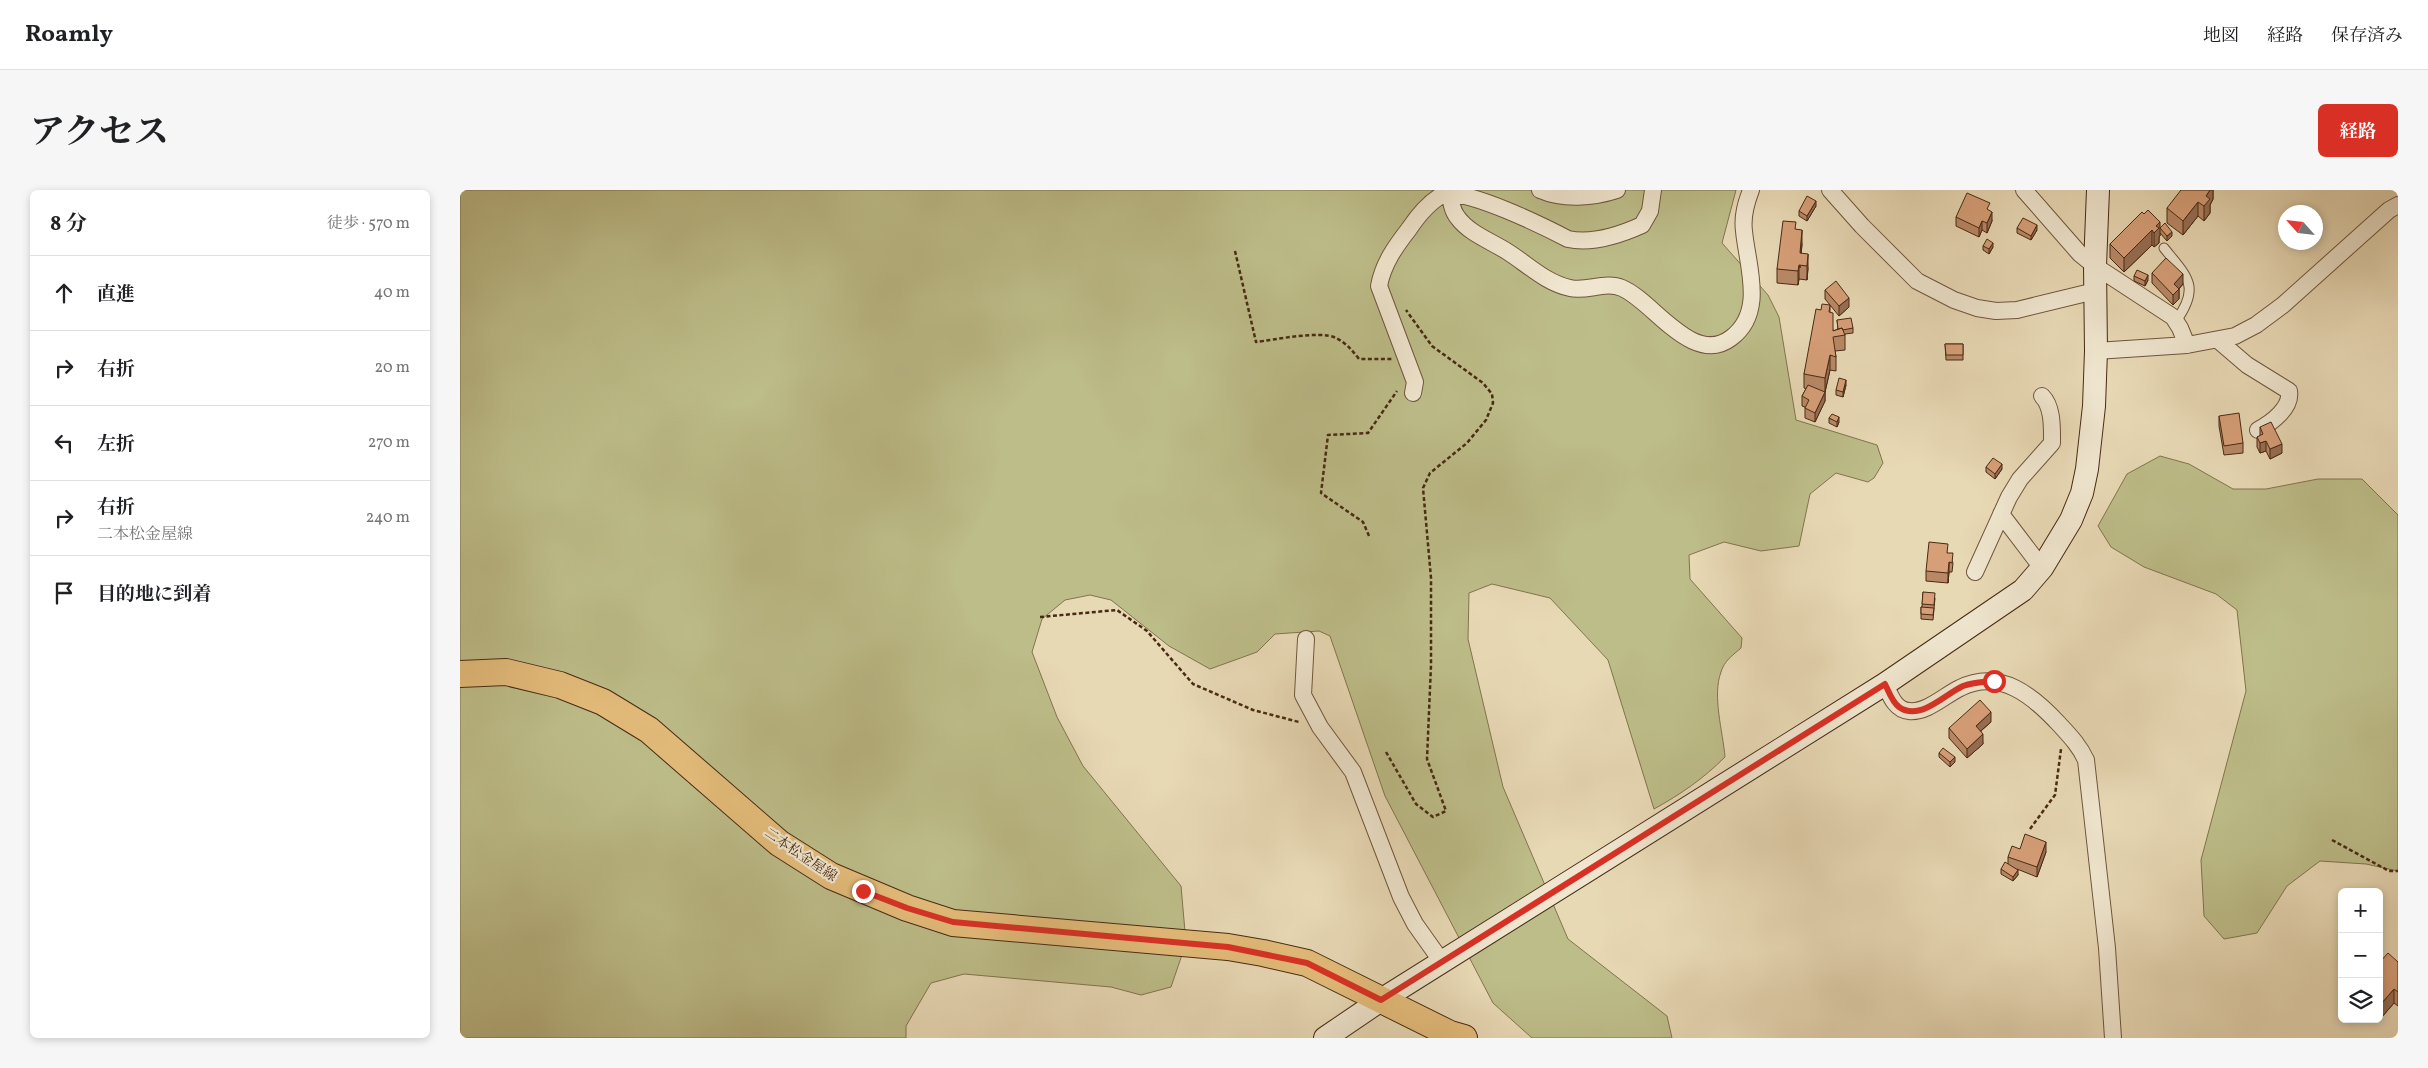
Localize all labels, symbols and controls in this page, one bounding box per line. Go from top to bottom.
text: Roamly [25,18,113,52]
text: 地図 [2203,24,2239,49]
text: 経路 [2267,24,2303,49]
text: 保存済み [2331,24,2403,49]
button: 経路 [2318,104,2398,157]
text: アクセス [30,110,169,158]
north arrow [2278,205,2323,250]
text: 8 分 [50,210,87,239]
text: 徒歩 · 570 m [327,213,410,235]
icon: ahead [50,279,78,307]
text: 直進 [97,282,135,308]
text: 40 m [374,282,410,304]
icon: right [50,354,78,382]
text: 右折 [97,357,135,383]
text: 20 m [375,357,410,379]
icon: left [50,429,78,457]
text: 左折 [97,432,135,458]
text: 270 m [368,432,410,454]
text: 右折 [97,495,135,521]
icon: right [50,504,78,532]
text: 240 m [366,507,410,529]
text: 二本松金屋線 [97,524,193,546]
icon: arrive [50,579,78,607]
text: 目的地に到着 [97,582,211,608]
route start [1983,670,2006,693]
street label: 二本松金屋線 [760,824,840,887]
route end [852,880,875,903]
map controls [2338,888,2383,1023]
button: + [2338,888,2383,933]
button: − [2338,933,2383,978]
button: layers [2338,978,2383,1023]

